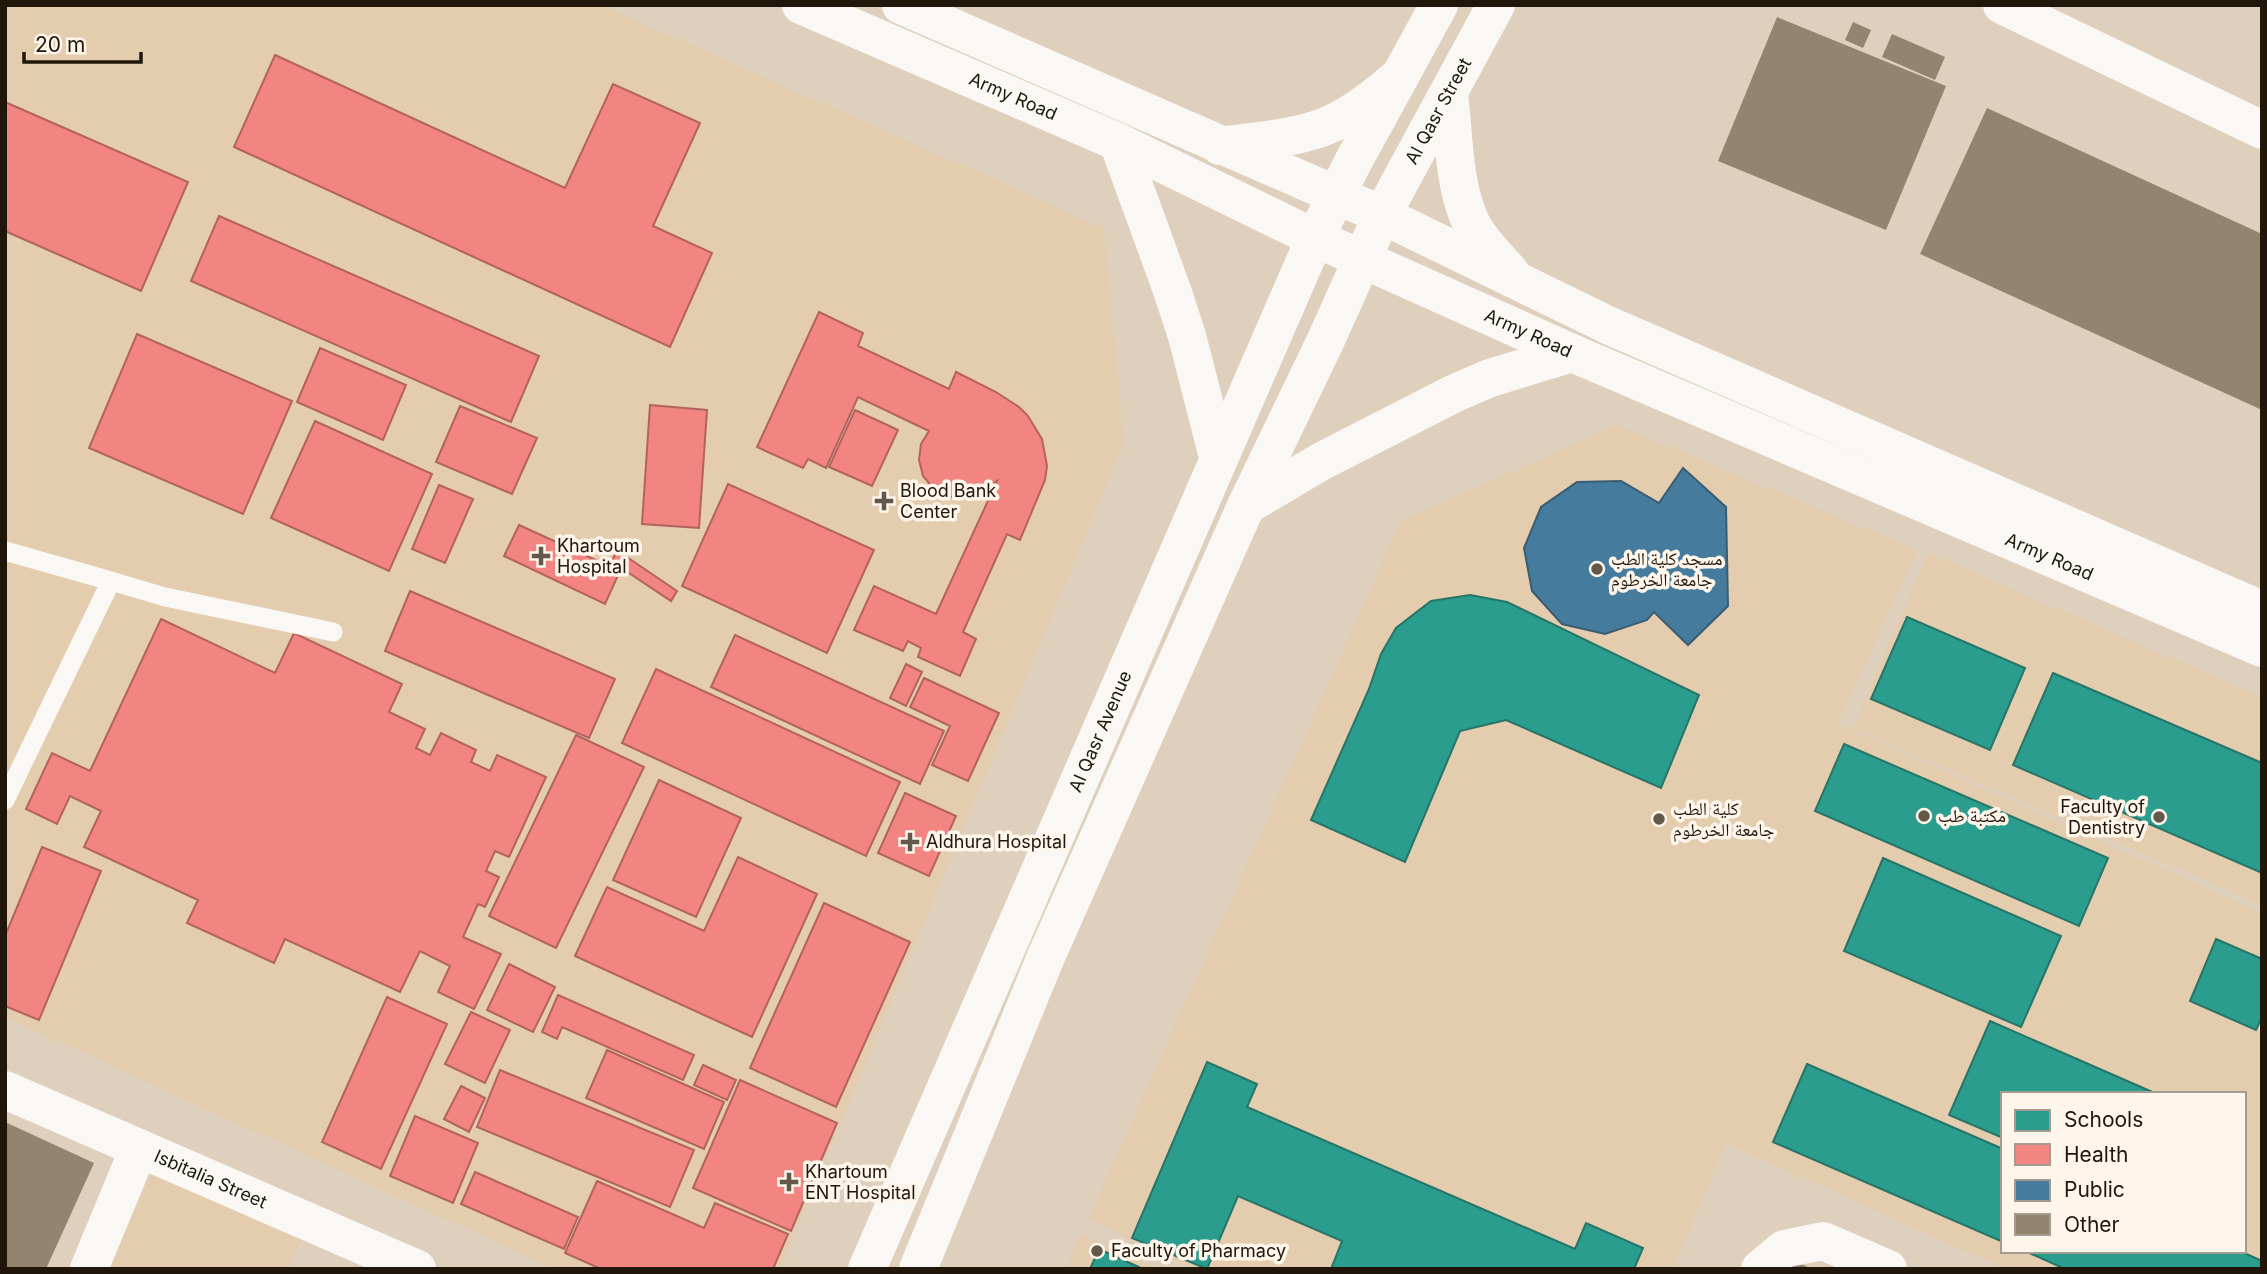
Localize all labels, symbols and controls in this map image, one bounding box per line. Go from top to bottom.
scale bar [24,21,142,65]
text: 20 m [35,32,85,57]
street label: Al Qasr Street [1401,54,1475,168]
street label: Army Road [966,68,1060,124]
street label: Army Road [1481,304,1575,362]
place label: Blood Bank Center [900,480,996,522]
marker: Blood Bank Center [874,491,894,511]
street label: Army Road [2002,528,2097,585]
place label: Khartoum Hospital [557,535,640,577]
marker: Khartoum Hospital [531,546,551,566]
place label: مسجد كلية الطب جامعة الخرطوم [1611,548,1722,592]
marker: مسجد كلية الطب جامعة الخرطوم [1589,561,1605,577]
street label: Al Qasr Avenue [1064,667,1136,795]
place label: Faculty of Dentistry [2060,796,2145,838]
place label: كلية الطب جامعة الخرطوم [1673,798,1774,842]
place label: مكتبة طب [1938,805,2006,827]
marker: مكتبة طب [1916,808,1932,824]
marker: Faculty of Dentistry [2151,809,2167,825]
marker: كلية الطب جامعة الخرطوم [1651,811,1667,827]
place label: Aldhura Hospital [926,831,1067,852]
marker: Aldhura Hospital [900,832,920,852]
legend [2001,1092,2246,1253]
text: Schools [2064,1107,2143,1132]
text: Health [2064,1142,2129,1167]
street label: Isbitalia Street [151,1145,270,1212]
place label: Khartoum ENT Hospital [805,1161,916,1203]
marker: Khartoum ENT Hospital [779,1172,799,1192]
text: Public [2064,1177,2125,1202]
text: Other [2064,1212,2120,1237]
place label: Faculty of Pharmacy [1111,1240,1286,1261]
marker: Faculty of Pharmacy [1089,1243,1105,1259]

